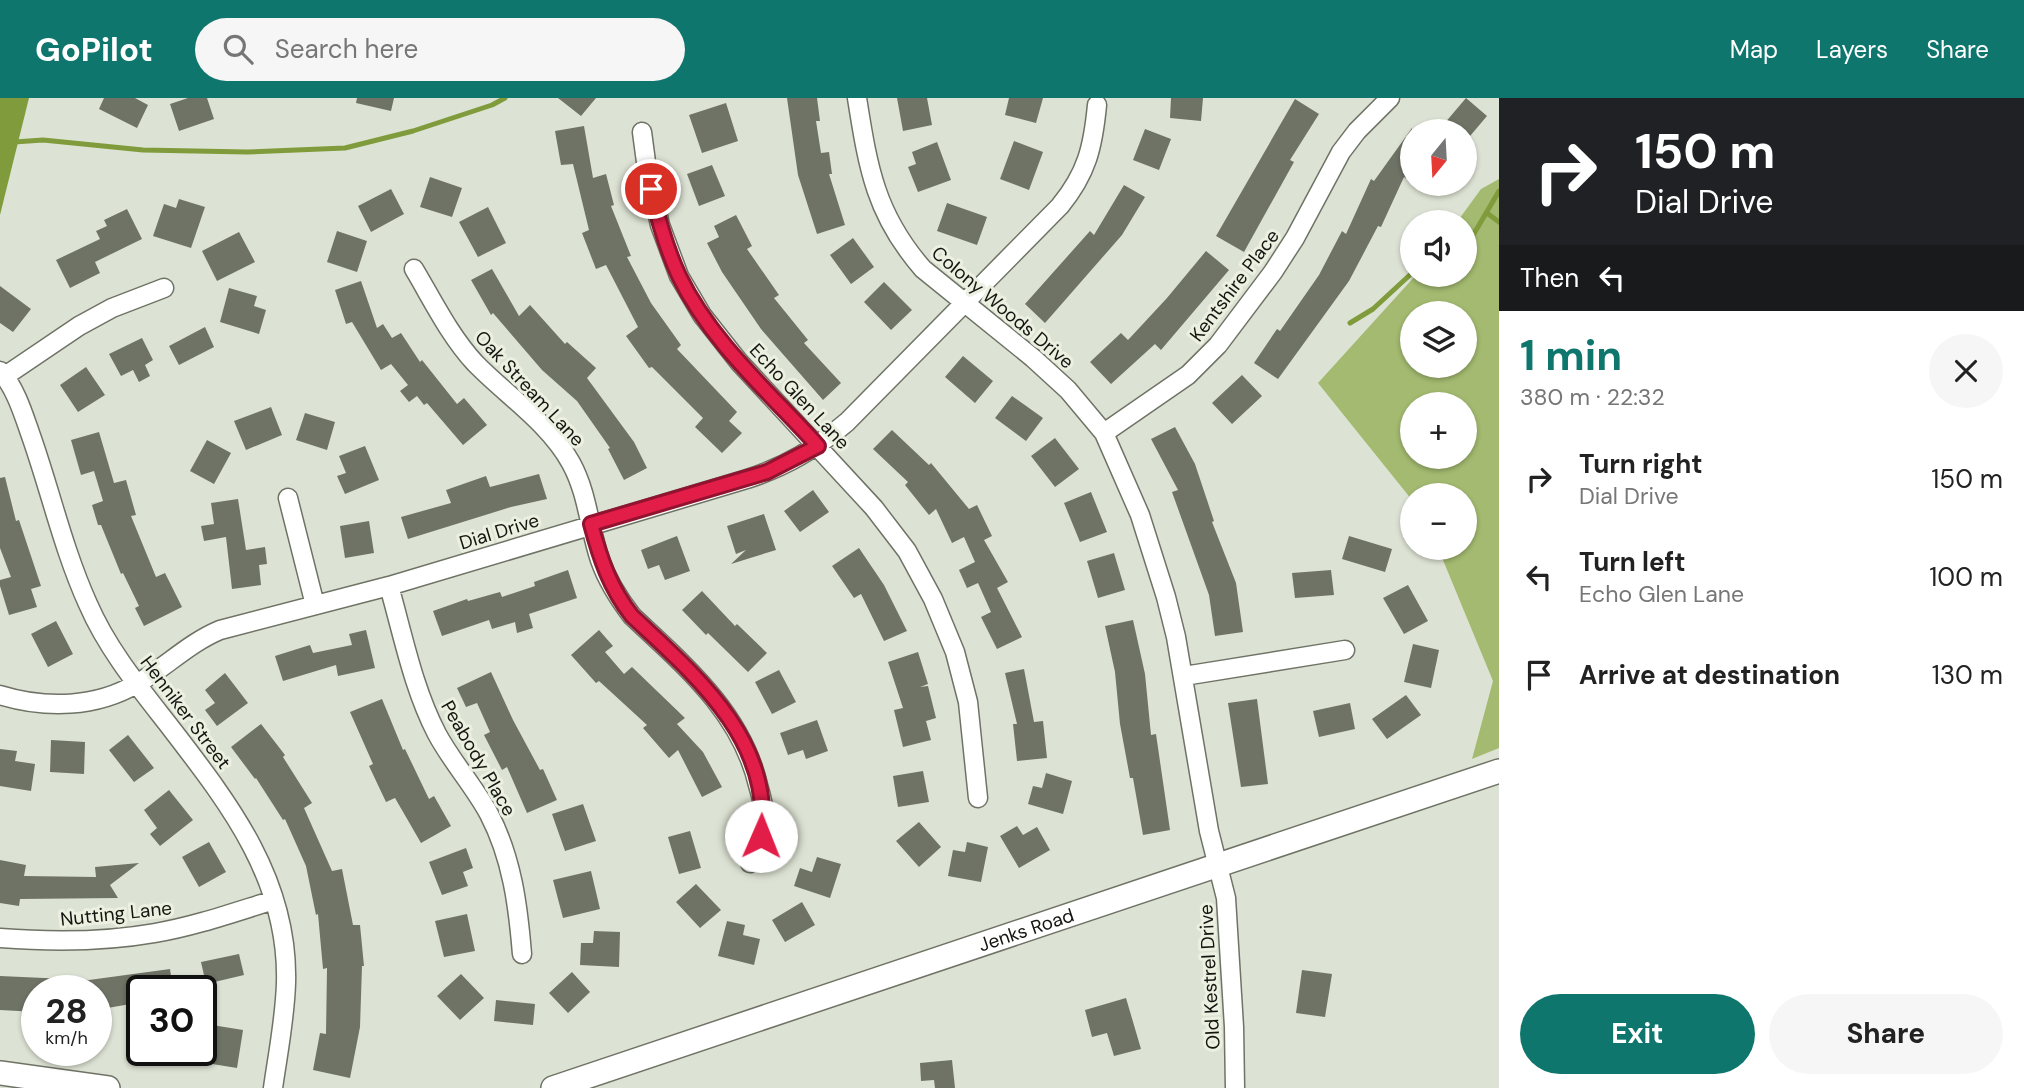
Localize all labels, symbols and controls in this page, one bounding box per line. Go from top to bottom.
search box [195,18,685,81]
text: GoPilot [35,28,153,71]
icon: search [219,30,257,68]
text: Search here [275,32,418,66]
text: Map [1730,34,1778,65]
text: Layers [1816,34,1888,65]
text: Share [1926,34,1989,65]
north arrow [1400,119,1477,196]
map controls [1400,119,1477,560]
text: 150 m [1635,119,1775,183]
icon: right [1520,126,1611,217]
pin [621,159,681,219]
icon: arrive [632,170,670,208]
text: Dial Drive [1635,181,1774,223]
button: sound [1400,210,1477,287]
street label: Kentshire Place [1184,224,1285,347]
street label: Colony Woods Drive [926,241,1079,374]
icon: left [1593,259,1631,297]
text: Then [1520,261,1579,295]
button: layers [1400,301,1477,378]
street label: Oak Stream Lane [469,325,590,452]
text: 1 min [1520,328,1622,383]
button: close [1929,334,2003,408]
street label: Echo Glen Lane [744,338,855,455]
text: 380 m · 22:32 [1520,382,1665,412]
button: + [1400,392,1477,469]
text: Turn right [1579,447,1703,481]
icon: right [1520,460,1558,498]
text: 150 m [1931,462,2003,496]
text: Dial Drive [1579,481,1679,511]
button: − [1400,483,1477,560]
street label: Dial Drive [456,507,542,555]
text: Turn left [1579,545,1686,579]
icon: left [1520,558,1558,596]
text: 100 m [1929,560,2003,594]
text: Echo Glen Lane [1579,579,1744,609]
street label: Henniker Street [135,651,236,774]
icon: arrive [1520,656,1558,694]
text: Arrive at destination [1579,658,1840,692]
text: 130 m [1932,658,2003,692]
street label: Peabody Place [435,696,522,821]
position arrow [724,799,798,873]
street label: Nutting Lane [59,895,173,932]
street label: Jenks Road [975,902,1077,958]
street label: Old Kestrel Drive [1193,904,1226,1050]
speed limit sign: 30 [126,975,217,1066]
text: 28 [45,988,88,1034]
button: Exit [1520,994,1755,1074]
button: Share [1769,994,2003,1074]
text: km/h [45,1026,88,1050]

